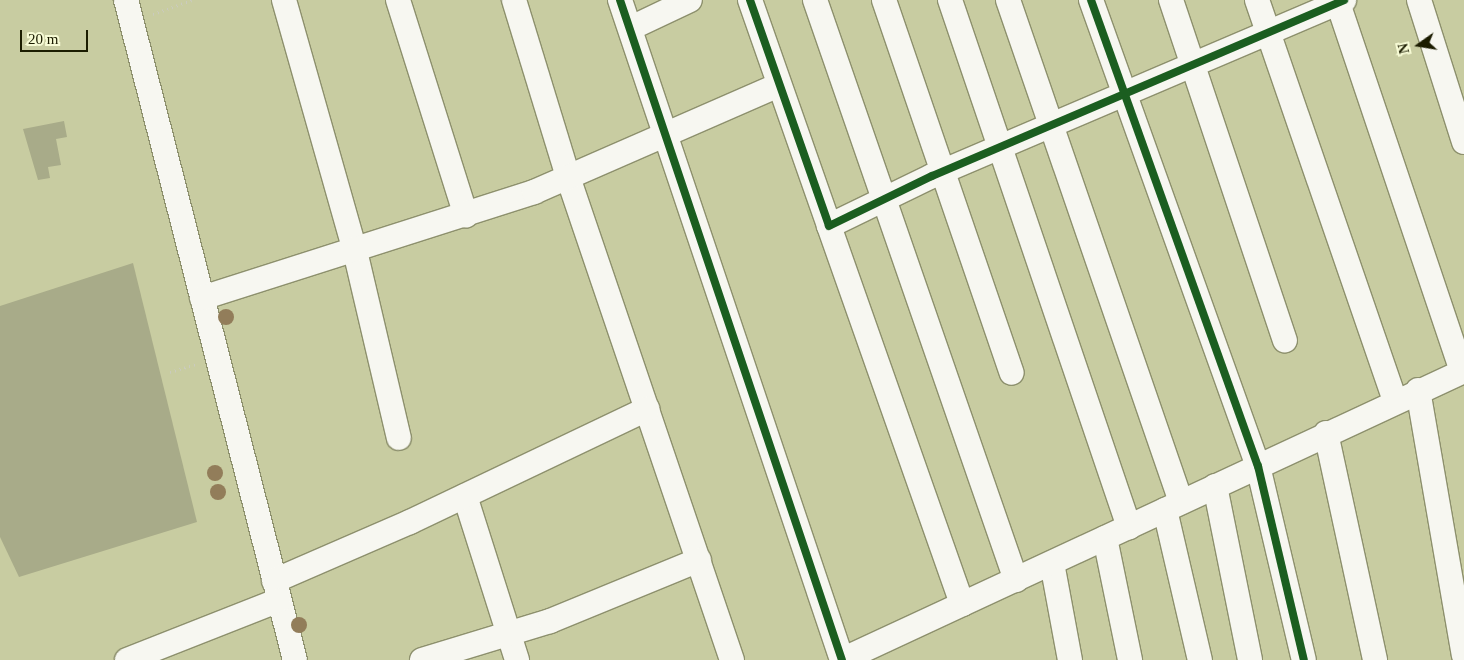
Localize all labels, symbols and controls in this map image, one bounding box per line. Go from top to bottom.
scale bar [22,20,90,52]
north arrow [1394,20,1444,70]
text: 20 m [28,31,58,47]
text: N [1395,42,1412,55]

